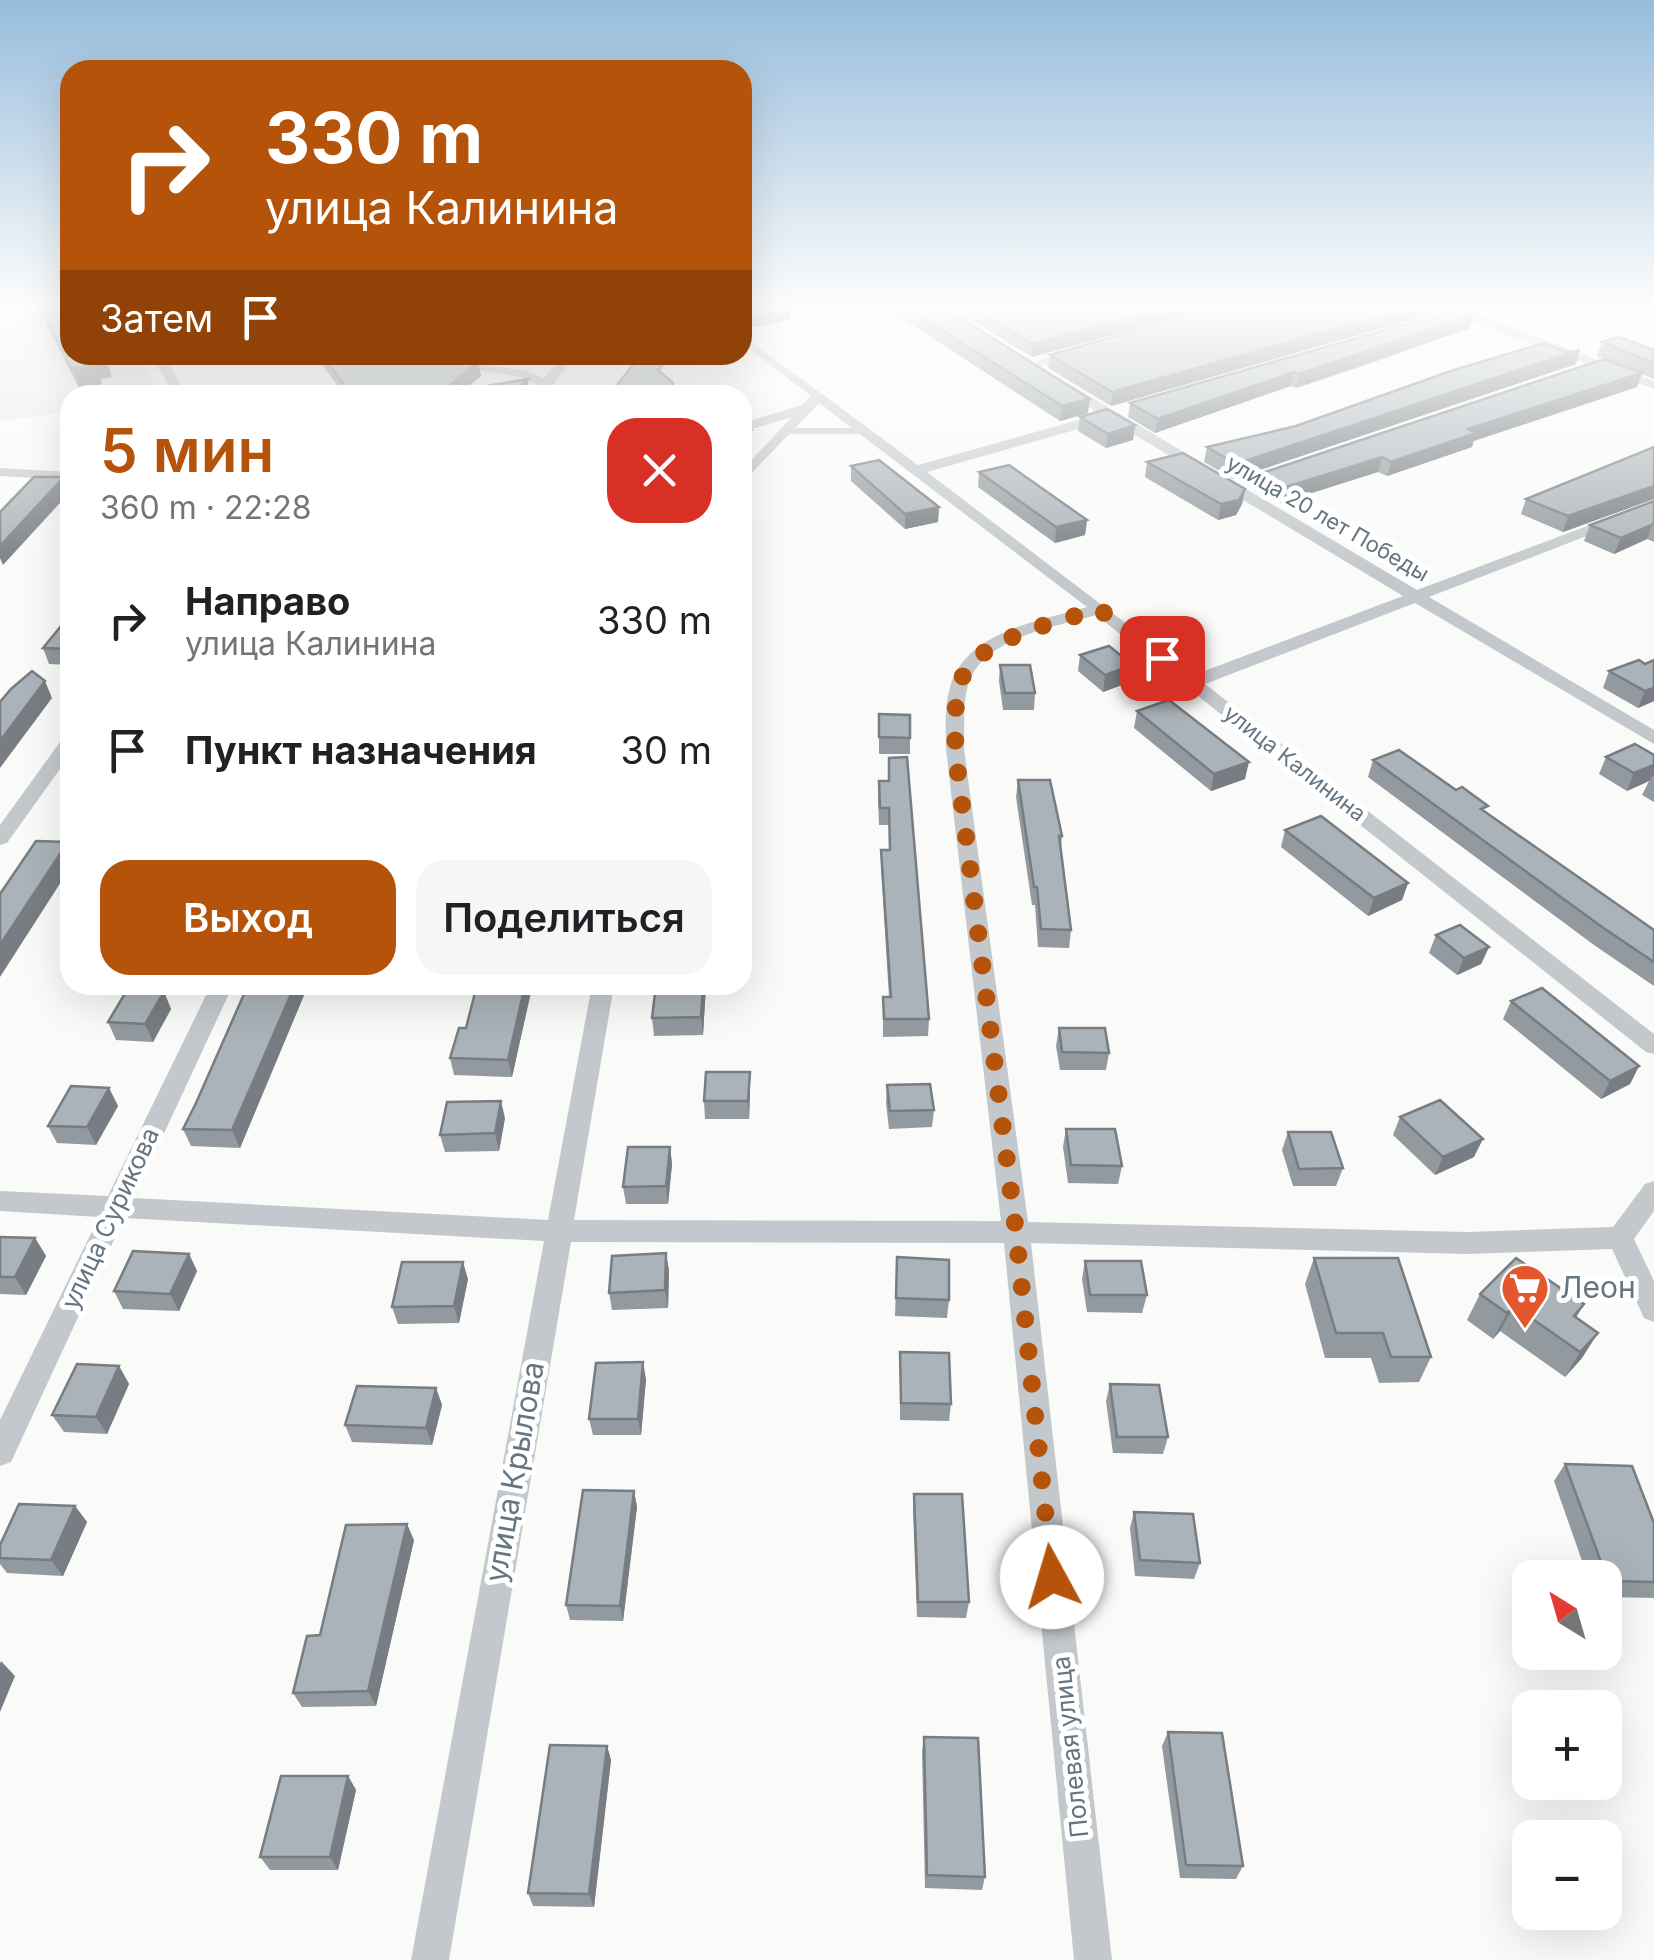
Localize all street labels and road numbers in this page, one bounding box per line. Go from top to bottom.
street label: улица 20 лет Победы [1222,449,1434,587]
street label: улица Калинина [1219,700,1371,826]
street label: улица Сурикова [55,1123,165,1313]
street label: улица Крылова [477,1359,551,1585]
street label: Полевая улица [1046,1655,1094,1839]

